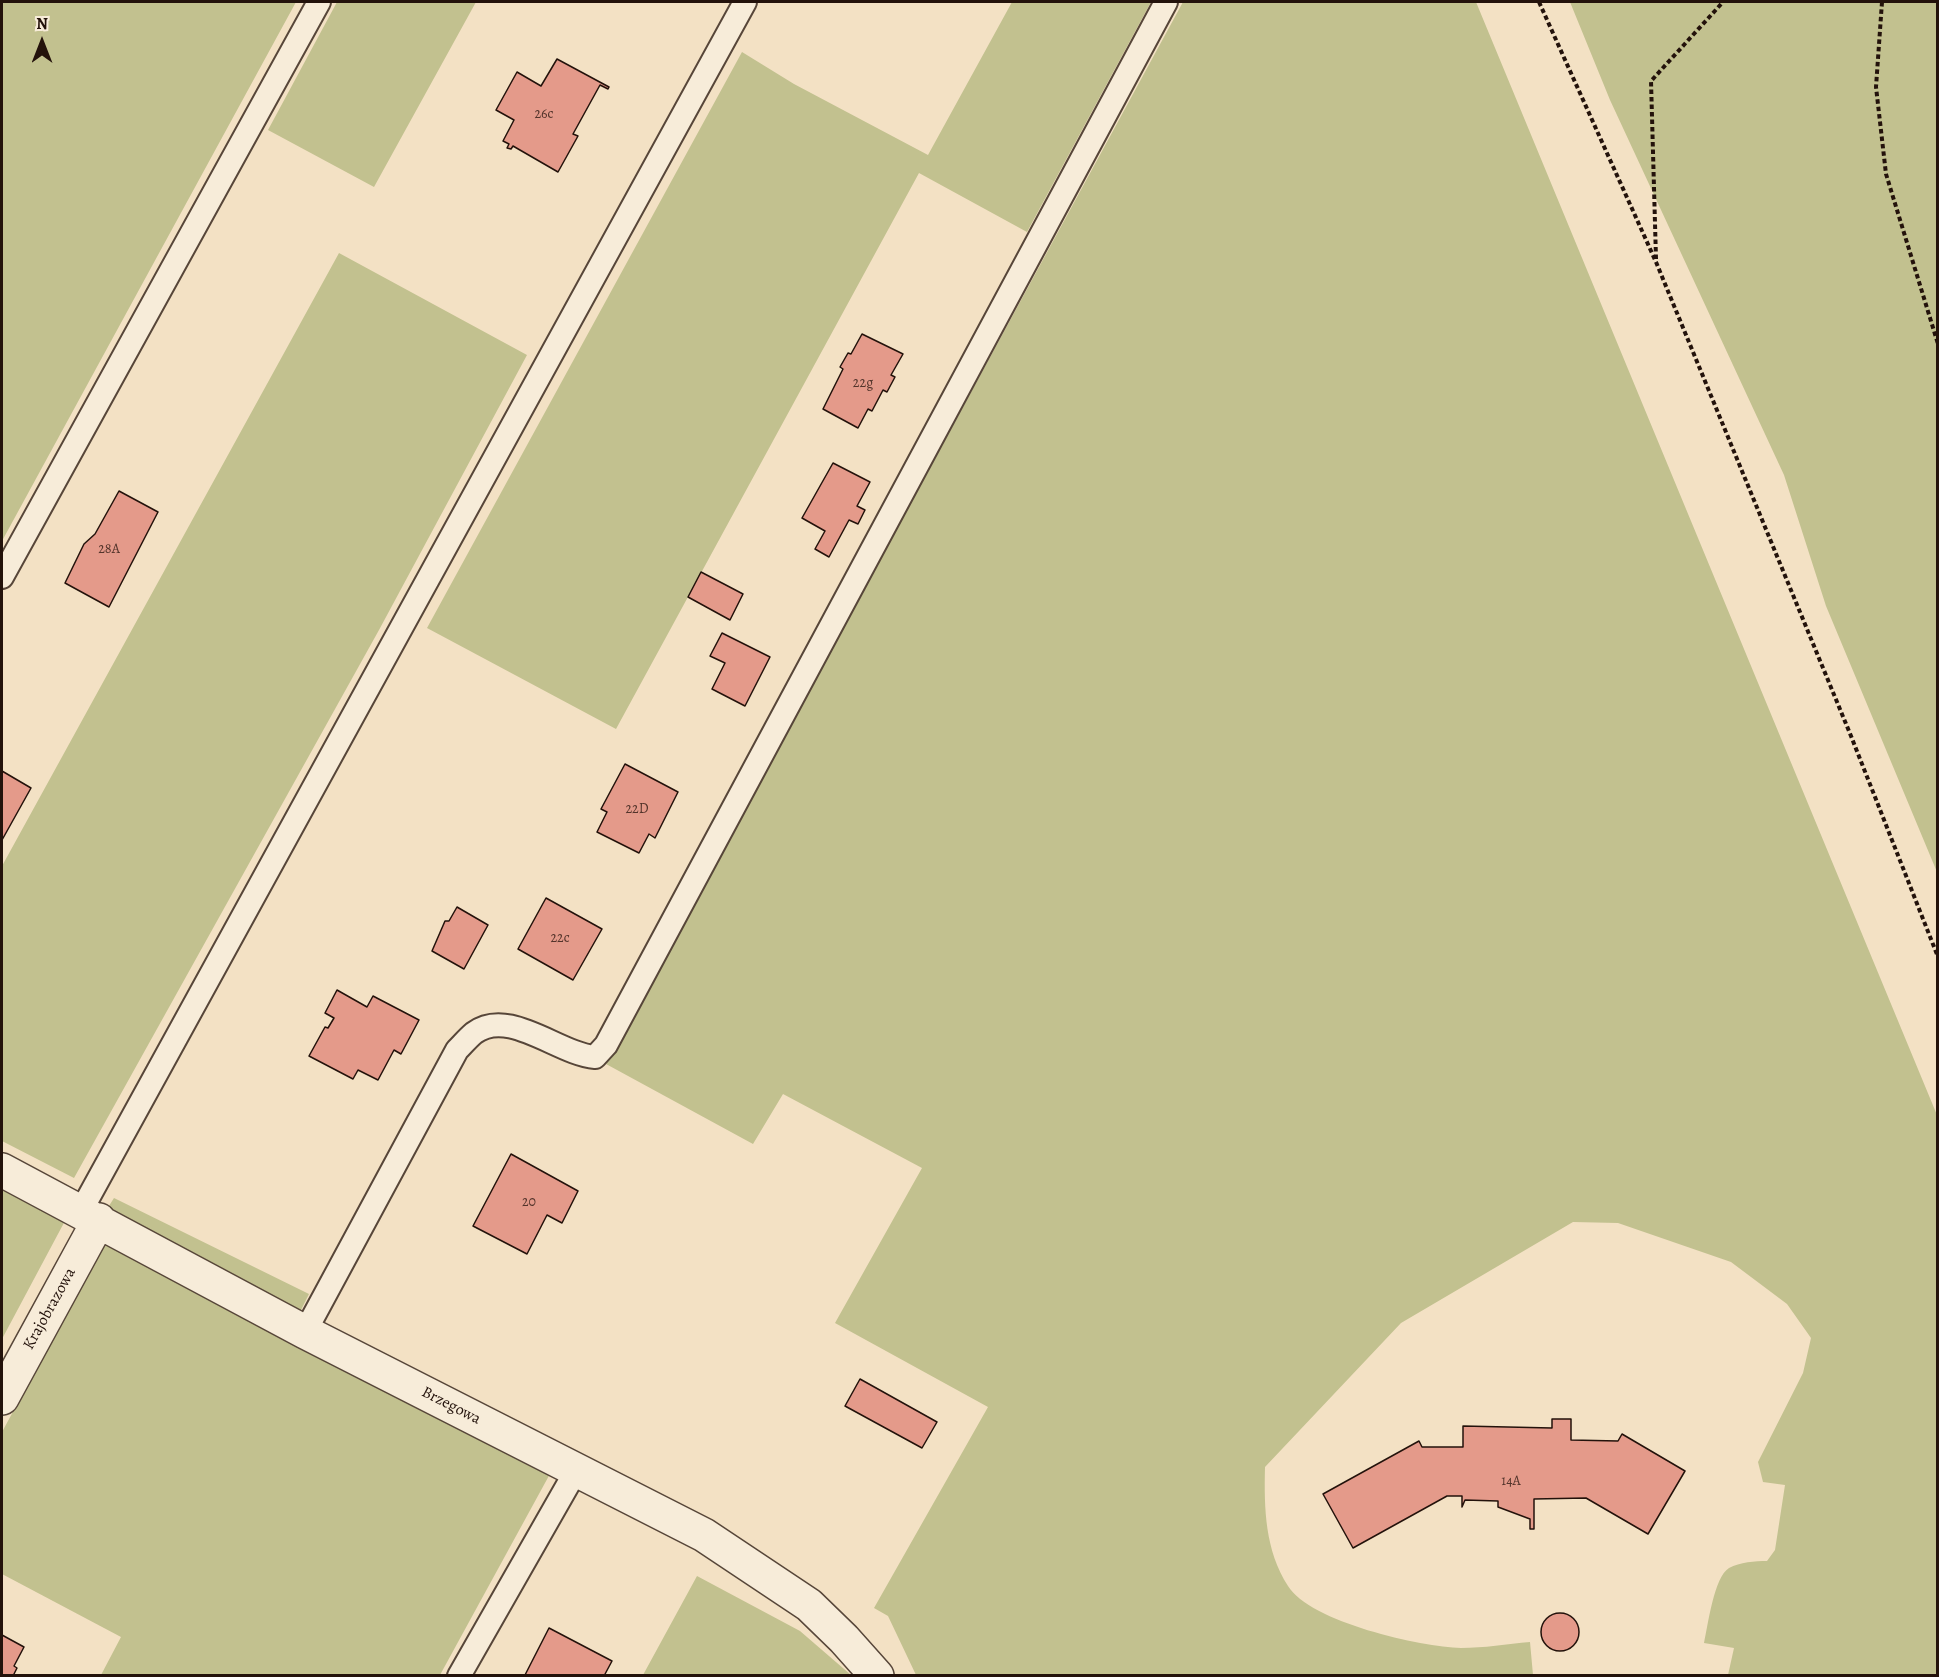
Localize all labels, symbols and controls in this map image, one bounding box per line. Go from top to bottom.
north arrow [12,12,72,72]
text: N [36,13,48,35]
house number: 26c [534,107,554,123]
house number: 22g [853,376,873,392]
house number: 28A [98,542,120,558]
house number: 22D [625,802,649,818]
house number: 22c [550,931,570,947]
house number: 20 [522,1195,536,1211]
street label: Krajobrazowa [20,1265,80,1353]
street label: Brzegowa [418,1383,484,1429]
house number: 14A [1501,1474,1521,1490]

